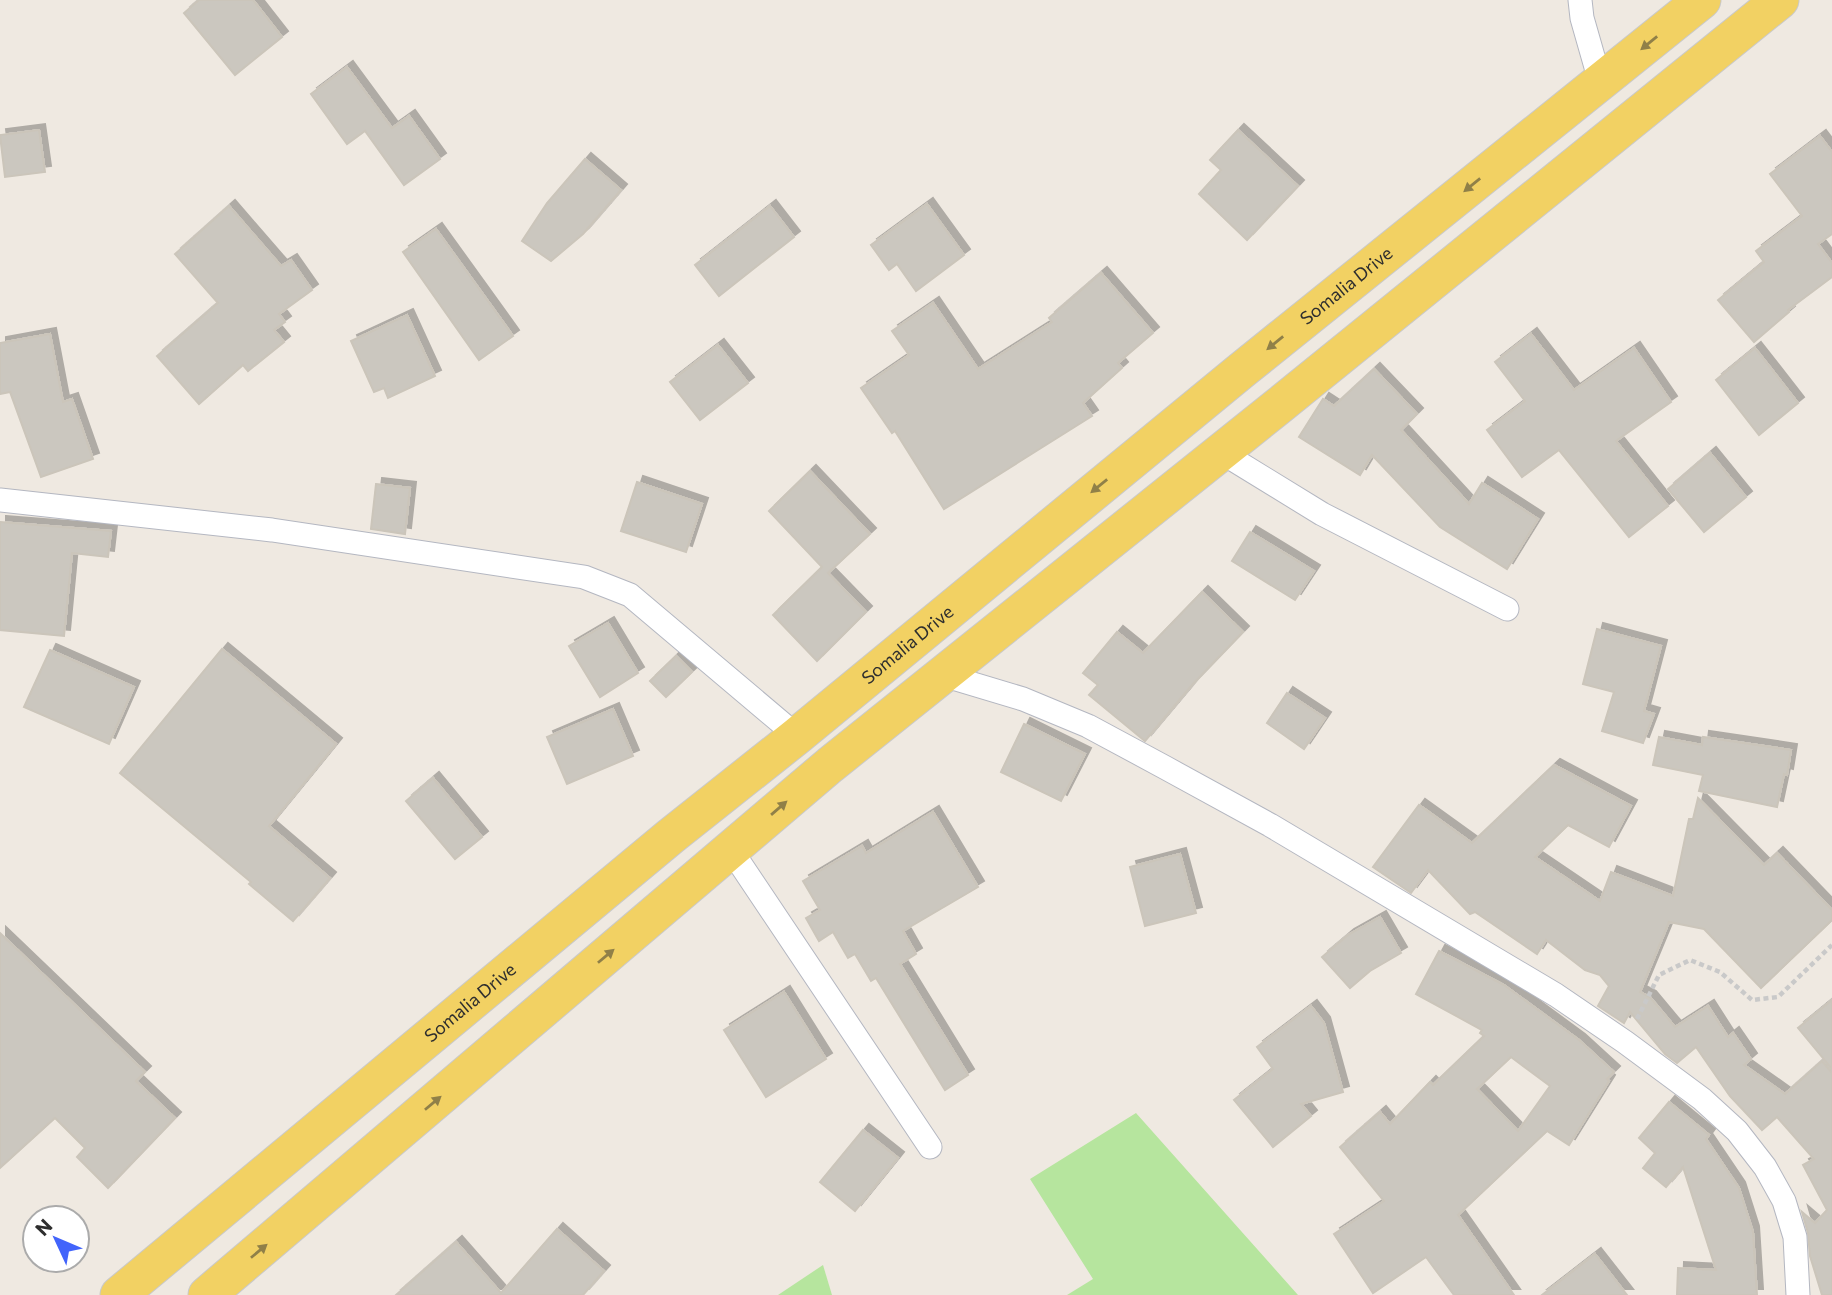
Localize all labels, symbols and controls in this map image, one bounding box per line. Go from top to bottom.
one-way arrow [1641,35,1659,50]
one-way arrow [1464,178,1482,193]
street label: Somalia Drive [1295,241,1396,329]
one-way arrow [1267,335,1284,350]
one-way arrow [1090,479,1108,494]
street label: Somalia Drive [857,600,957,688]
one-way arrow [770,800,788,816]
one-way arrow [597,948,615,964]
street label: Somalia Drive [420,958,520,1046]
one-way arrow [424,1096,441,1111]
north arrow [21,1204,91,1274]
text: N [30,1214,57,1240]
one-way arrow [251,1244,268,1259]

